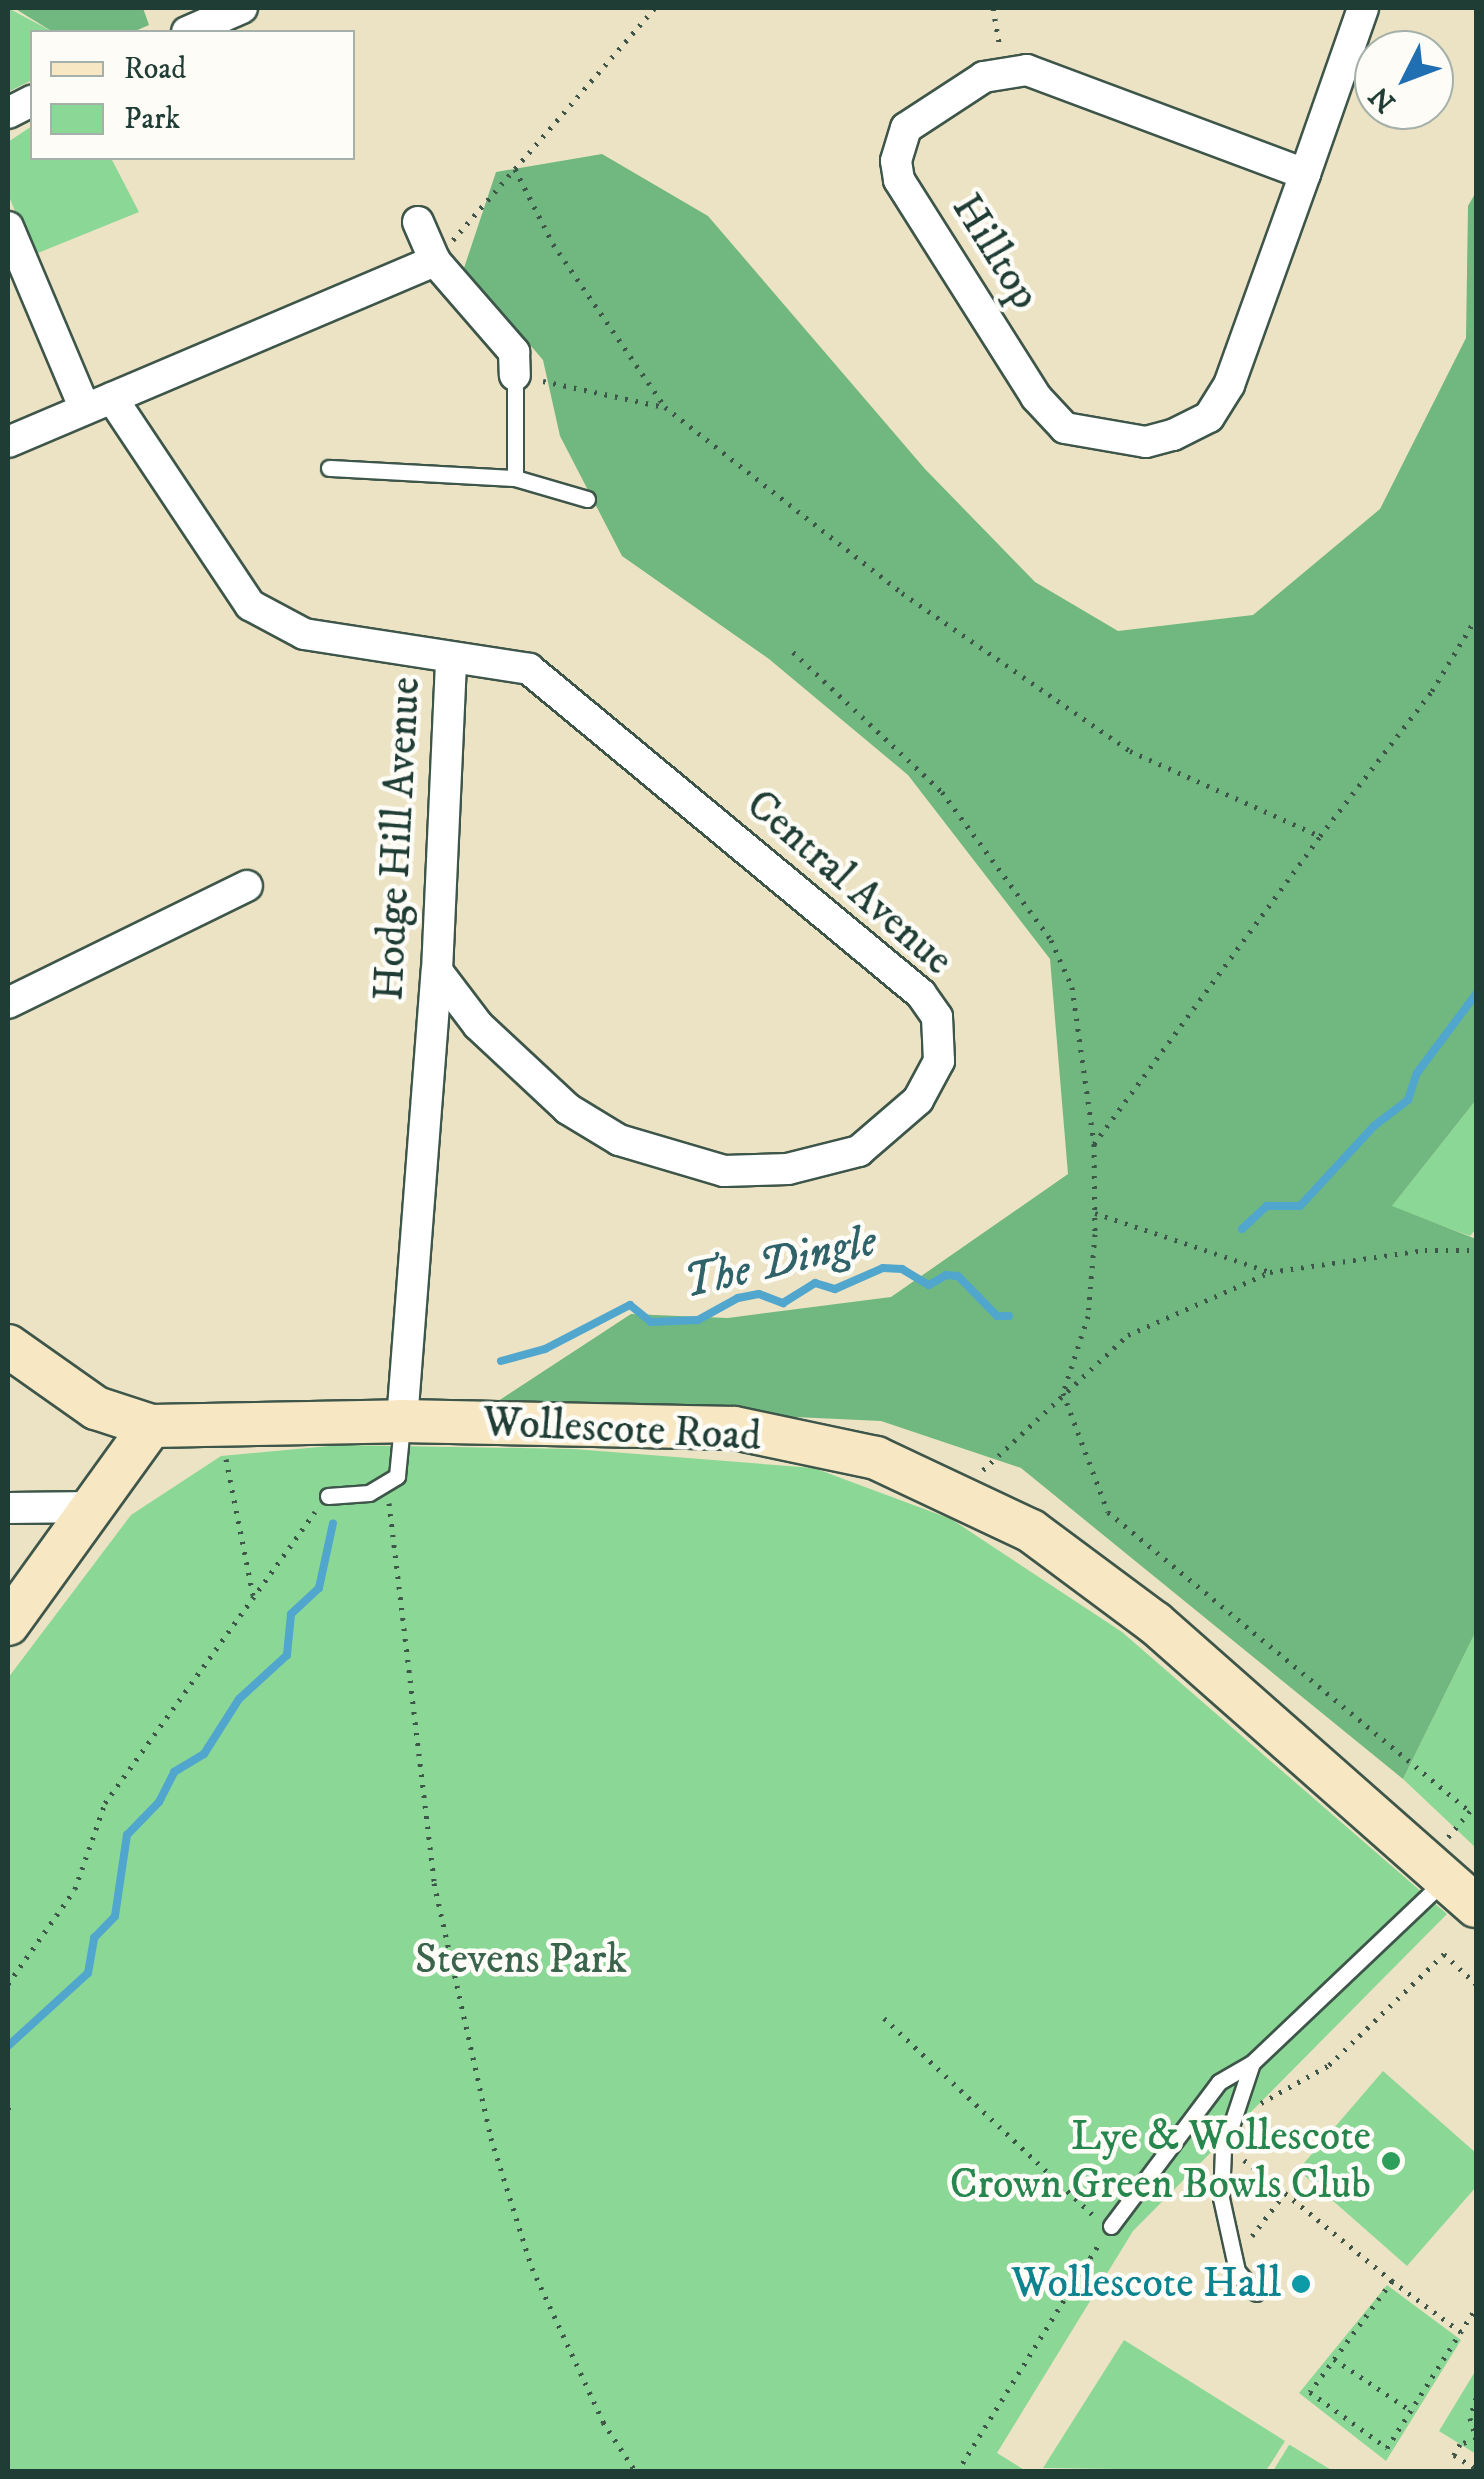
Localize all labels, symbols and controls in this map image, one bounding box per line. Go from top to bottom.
legend [30,30,355,160]
north arrow [1354,30,1454,130]
text: Road [124,51,186,88]
text: N [1362,79,1404,119]
text: Park [124,101,180,138]
street label: Hilltop [940,185,1050,319]
street label: Hodge Hill Avenue [364,676,432,1002]
street label: Central Avenue [736,780,962,986]
water label: The Dingle [678,1215,882,1311]
street label: Wollescote Road [482,1398,762,1462]
park label: Stevens Park [415,1935,627,1985]
place label: Lye & Wollescote Crown Green Bowls Club [950,2112,1371,2210]
marker: Lye & Wollescote Crown Green Bowls Club [1380,2150,1402,2172]
place label: Wollescote Hall [1011,2259,1281,2309]
marker: Wollescote Hall [1290,2273,1312,2295]

